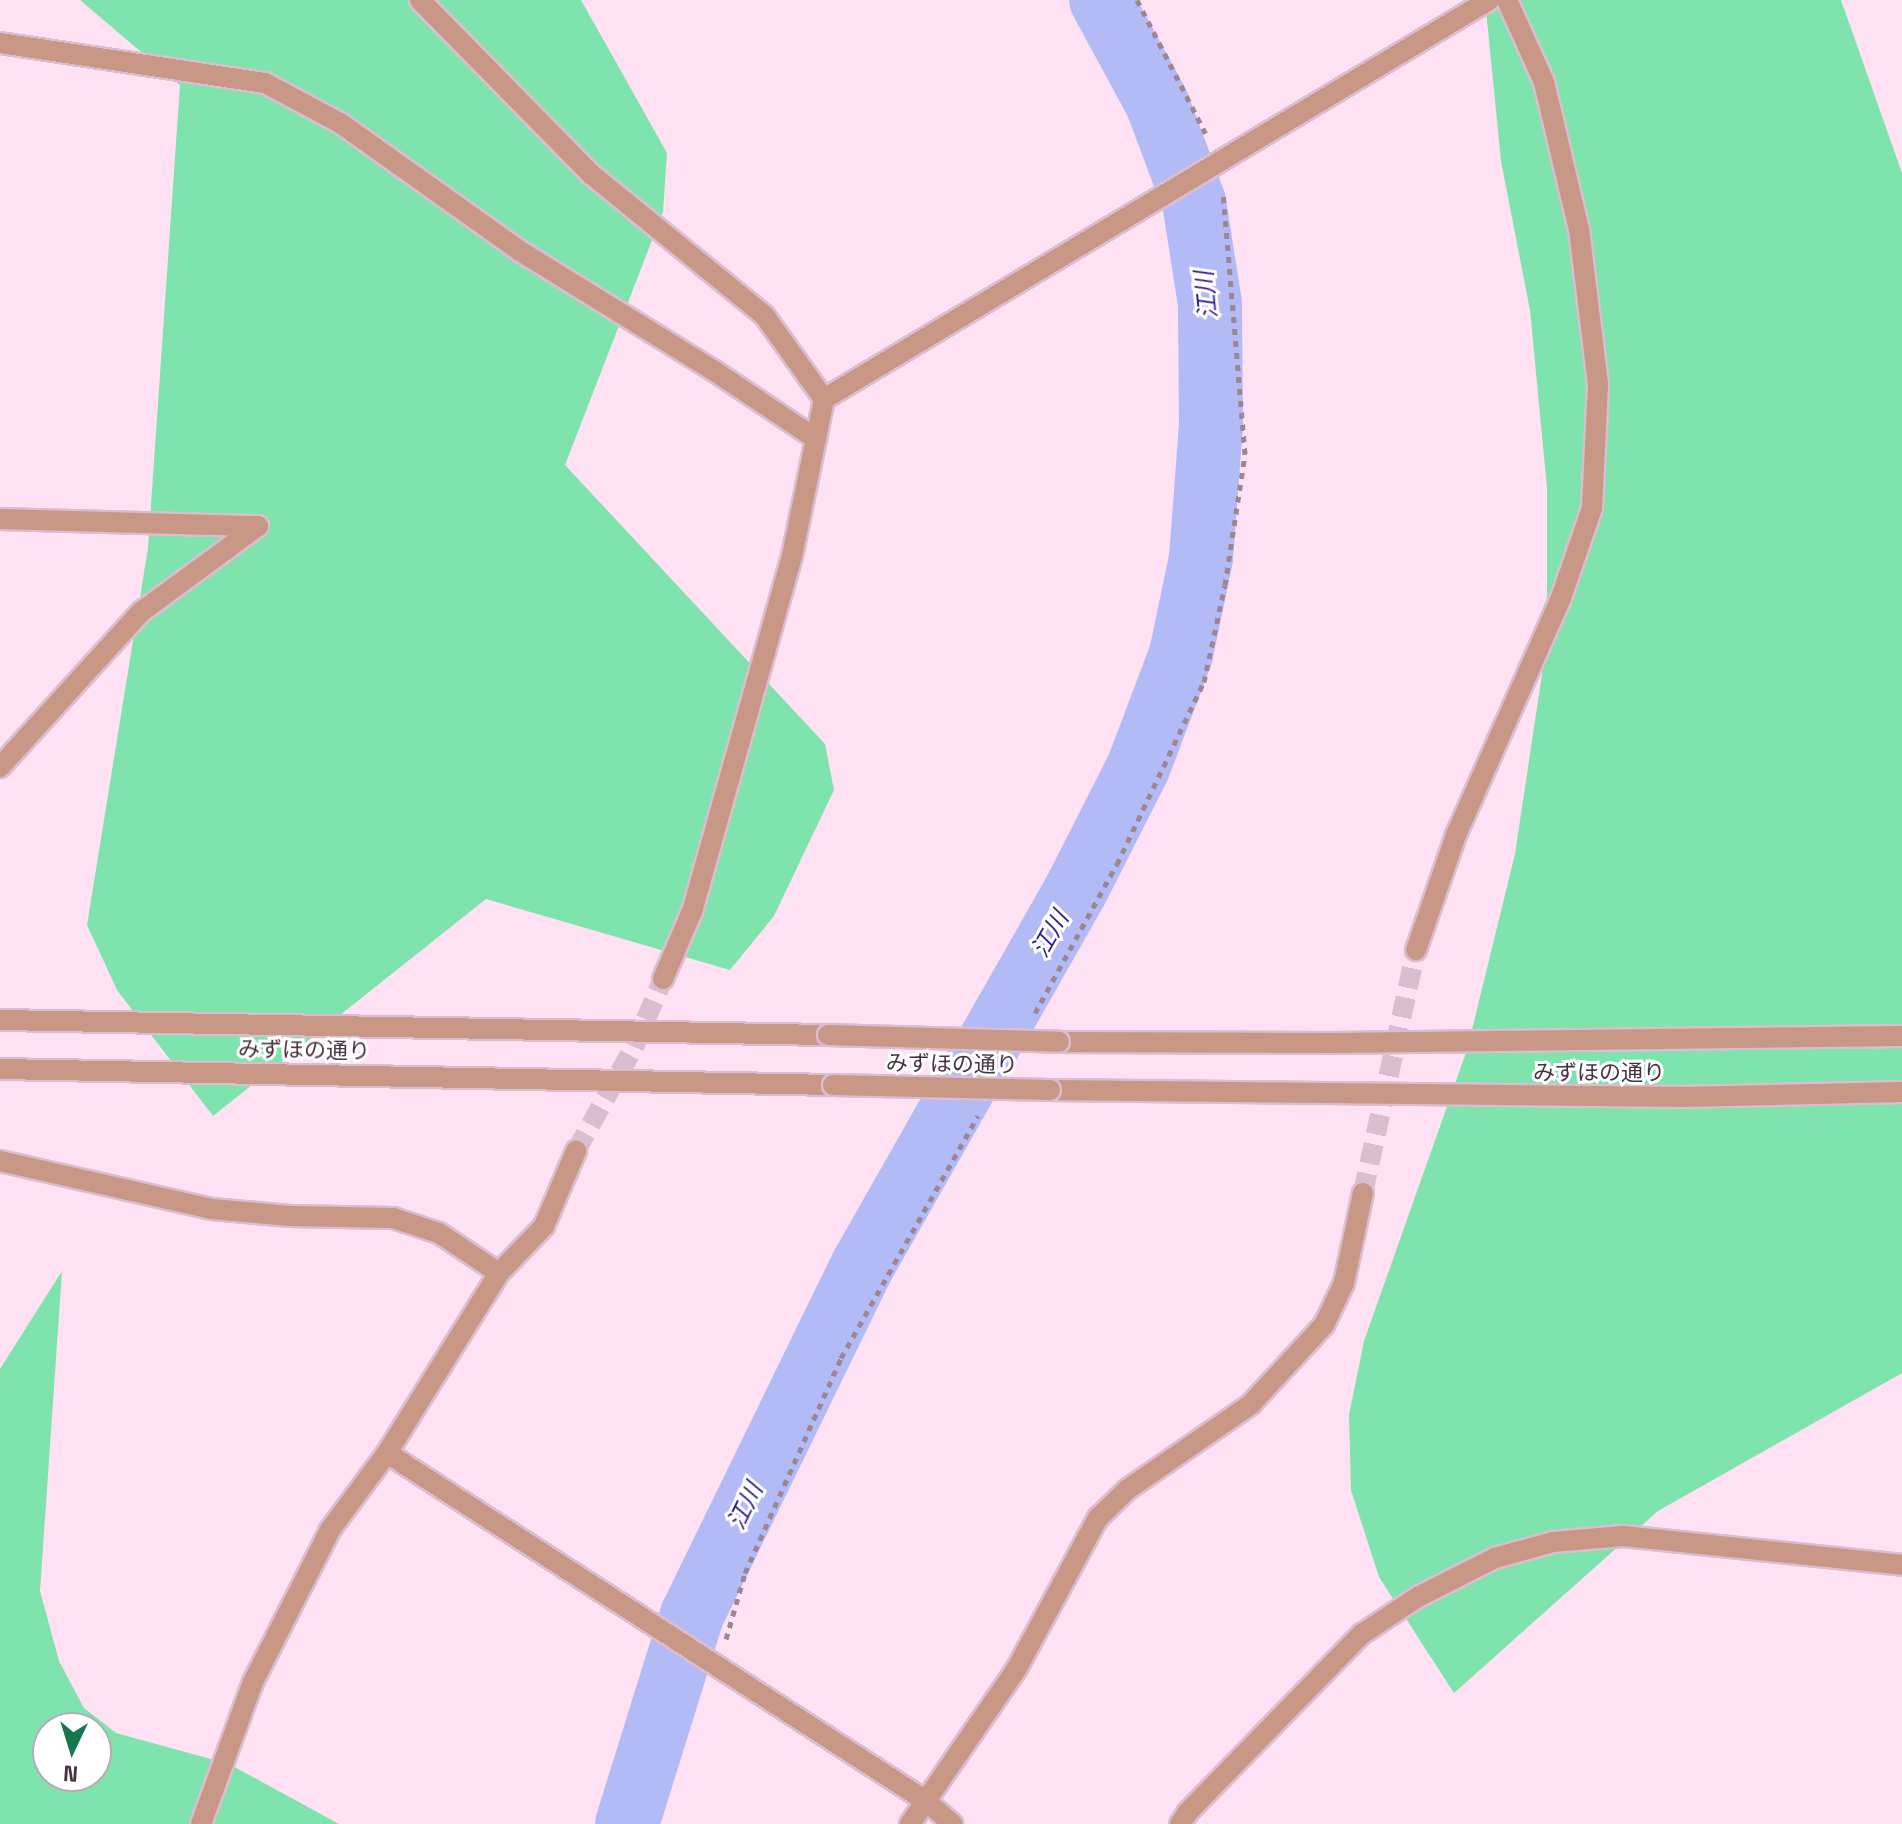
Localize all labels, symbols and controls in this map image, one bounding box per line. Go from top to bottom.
water label: 江川 [1189,270,1223,320]
water label: 江川 [1026,906,1074,962]
street label: みずほの通り [238,1036,370,1064]
street label: みずほの通り [886,1050,1018,1078]
street label: みずほの通り [1533,1060,1665,1086]
water label: 江川 [722,1478,768,1534]
north arrow [32,1712,112,1792]
text: N [62,1759,79,1788]

